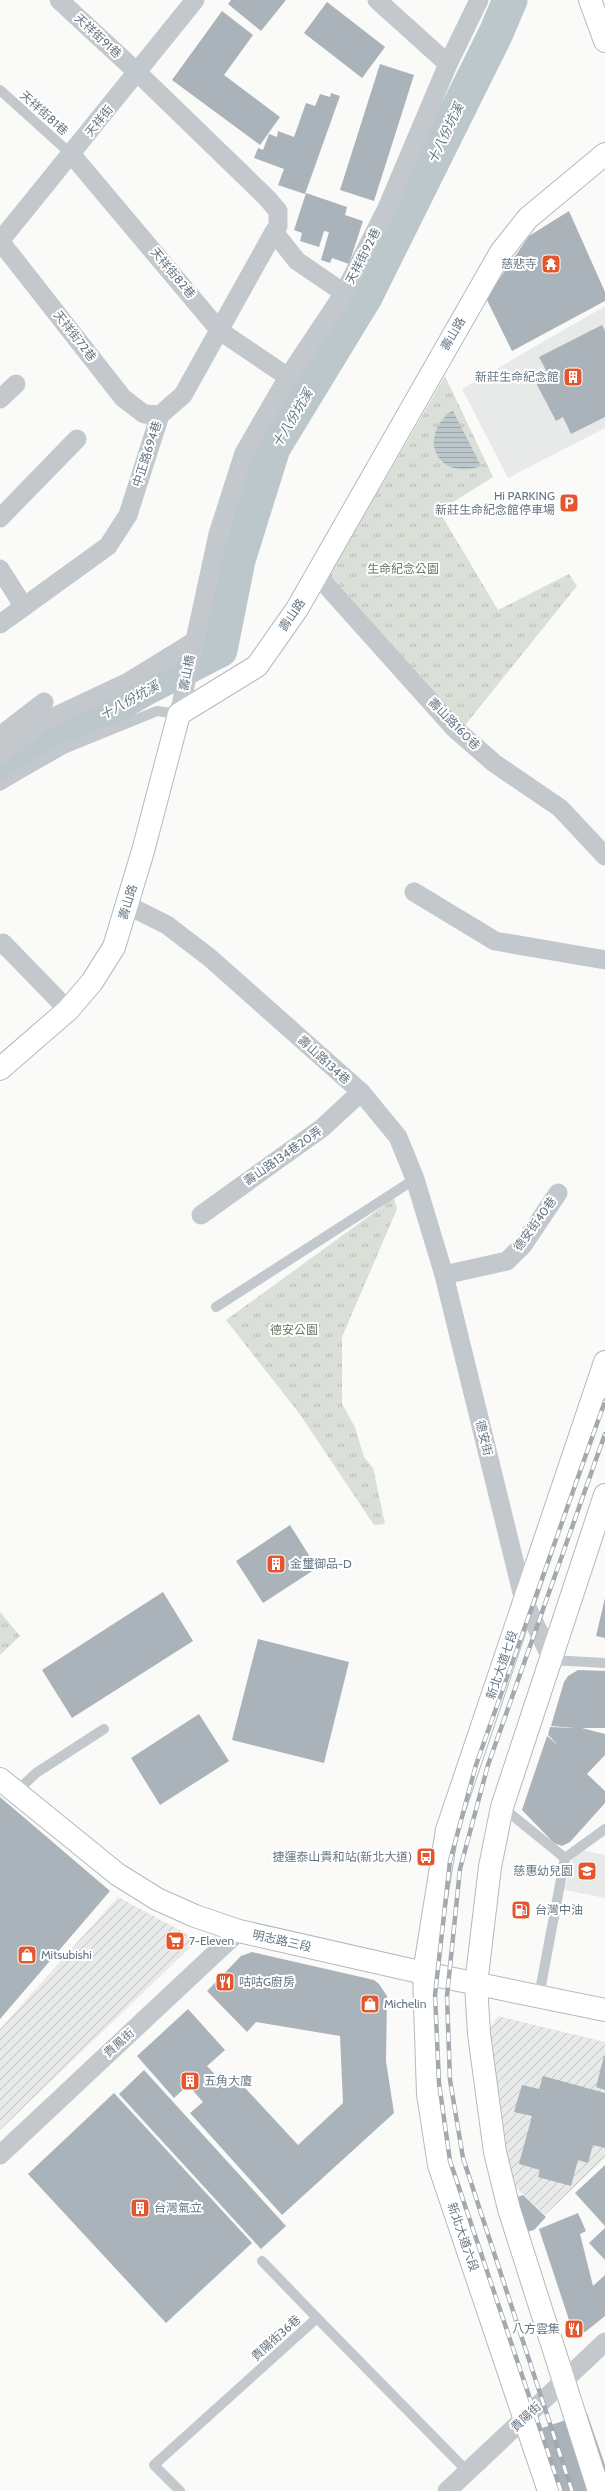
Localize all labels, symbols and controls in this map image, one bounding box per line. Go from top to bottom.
street label: 天祥街91巷 [72,10,125,61]
street label: 天祥街81巷 [17,87,71,138]
water label: 十八份坑溪 [424,98,467,166]
street label: 天祥街 [81,102,116,139]
street label: 天祥街92巷 [342,225,383,286]
street label: 天祥街82巷 [148,244,199,301]
temple icon: 慈悲寺 [540,253,562,275]
place label: 慈悲寺 [501,256,537,271]
street label: 天祥街72巷 [51,307,100,364]
street label: 壽山路 [437,314,468,353]
building icon: 新莊生命紀念館 [562,366,584,388]
place label: 新莊生命紀念館 [475,369,559,384]
water label: 十八份坑溪 [268,384,317,450]
street label: 中正路694巷 [129,419,164,489]
place label: Hi PARKING 新莊生命紀念館停車場 [435,488,555,517]
parking icon: Hi PARKING 新莊生命紀念館停車場 [558,492,580,514]
park label: 生命紀念公園 [367,561,439,576]
street label: 壽山路 [275,596,308,634]
street label: 壽山橋 [176,654,197,692]
water label: 十八份坑溪 [97,676,163,723]
street label: 壽山路160巷 [425,695,483,753]
street label: 壽山路 [115,882,140,921]
street label: 壽山路134巷 [295,1032,354,1087]
street label: 壽山路134巷20弄 [241,1123,325,1188]
street label: 德安街40巷 [510,1194,559,1254]
park label: 德安公園 [270,1322,318,1337]
street label: 德安街 [473,1419,496,1457]
building icon: 金璽御品-D [265,1553,287,1575]
place label: 金璽御品-D [290,1556,352,1571]
street label: 新北大道七段 [483,1628,520,1701]
bus stop icon: 捷運泰山貴和站(新北大道) [415,1846,437,1868]
place label: 捷運泰山貴和站(新北大道) [272,1849,412,1864]
school or university icon: 慈惠幼兒園 [576,1860,598,1882]
place label: 慈惠幼兒園 [513,1863,573,1878]
fuel station icon: 台灣中油 [510,1899,532,1921]
place label: 台灣中油 [535,1902,583,1917]
street label: 明志路三段 [251,1926,313,1955]
supermarket icon: 7-Eleven [164,1930,186,1952]
place label: 7-Eleven [189,1933,234,1948]
shop icon: Mitsubishi [16,1944,38,1966]
place label: Mitsubishi [41,1947,92,1962]
restaurant icon: 咕咕G廚房 [214,1971,236,1993]
place label: 咕咕G廚房 [239,1974,295,1989]
shop icon: Michelin [359,1993,381,2015]
place label: Michelin [384,1996,427,2011]
street label: 貴鳳街 [100,2025,137,2060]
building icon: 五角大廈 [179,2070,201,2092]
place label: 五角大廈 [204,2073,252,2088]
building icon: 台灣氣立 [129,2197,151,2219]
place label: 台灣氣立 [154,2200,202,2215]
street label: 新北大道六段 [445,2200,482,2273]
street label: 貴陽街36巷 [248,2312,303,2364]
restaurant icon: 八方雲集 [563,2318,585,2340]
place label: 八方雲集 [512,2321,560,2336]
street label: 貴陽街 [507,2399,544,2434]

